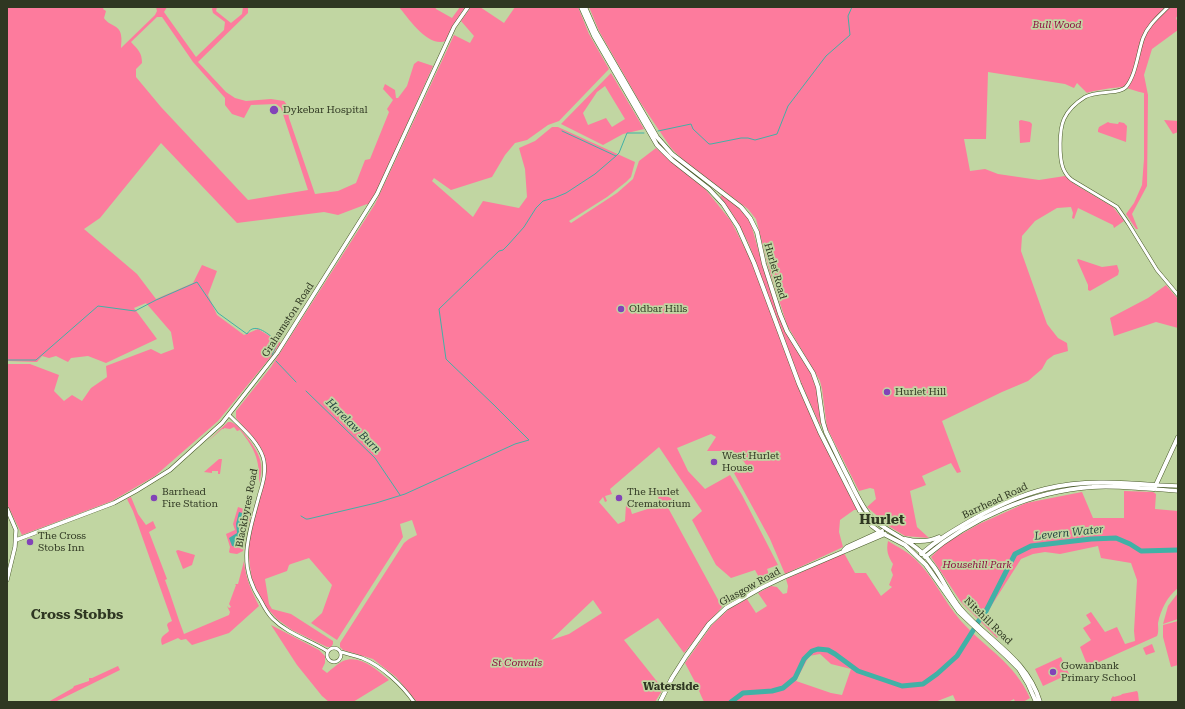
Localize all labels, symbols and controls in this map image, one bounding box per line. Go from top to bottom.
park label: Bull Wood [1032,19,1082,31]
marker: Dykebar Hospital [268,104,280,116]
place label: Dykebar Hospital [283,104,368,116]
street label: Hurlet Road [761,241,789,301]
street label: Grahamston Road [259,281,317,359]
place label: Oldbar Hills [629,303,687,315]
marker: Oldbar Hills [616,304,626,314]
place label: Hurlet Hill [895,386,946,398]
marker: Hurlet Hill [882,387,892,397]
water label: Harelaw Burn [323,396,383,456]
place label: West Hurlet House [722,450,779,474]
marker: West Hurlet House [709,457,719,467]
street label: Blackbyres Road [233,467,261,549]
street label: Barrhead Road [960,481,1030,521]
place label: Barrhead Fire Station [162,486,218,510]
place label: The Hurlet Crematorium [627,486,691,510]
marker: Barrhead Fire Station [149,493,159,503]
marker: The Hurlet Crematorium [614,493,624,503]
district label: Hurlet [859,512,905,528]
water label: Levern Water [1034,523,1104,543]
place label: The Cross Stobs Inn [38,530,86,554]
marker: The Cross Stobs Inn [25,537,35,547]
park label: Househill Park [942,559,1012,571]
street label: Glasgow Road [717,565,783,609]
street label: Nitshill Road [961,595,1015,647]
district label: Cross Stobbs [31,607,123,623]
park label: St Convals [492,657,542,669]
place label: Gowanbank Primary School [1061,660,1136,684]
marker: Gowanbank Primary School [1048,667,1058,677]
district label: Waterside [643,680,699,694]

